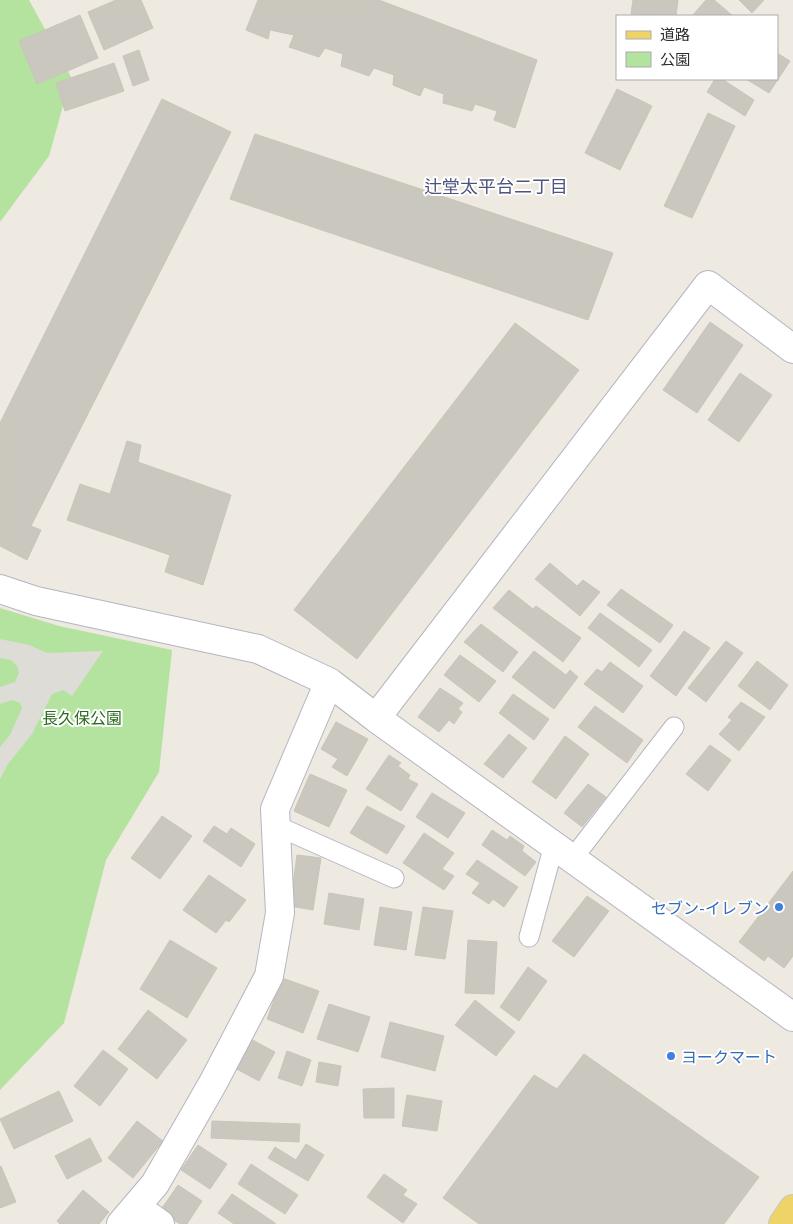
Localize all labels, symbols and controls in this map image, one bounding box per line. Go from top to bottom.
legend [616,15,778,80]
text: 道路 [660,25,690,43]
text: 公園 [660,50,690,68]
district label: 辻堂太平台二丁目 [424,175,568,197]
park label: 長久保公園 [42,708,122,727]
place label: セブン-イレブン [651,898,769,917]
marker: セブン-イレブン [773,901,785,913]
place label: ヨークマート [681,1047,777,1066]
marker: ヨークマート [665,1050,677,1062]

